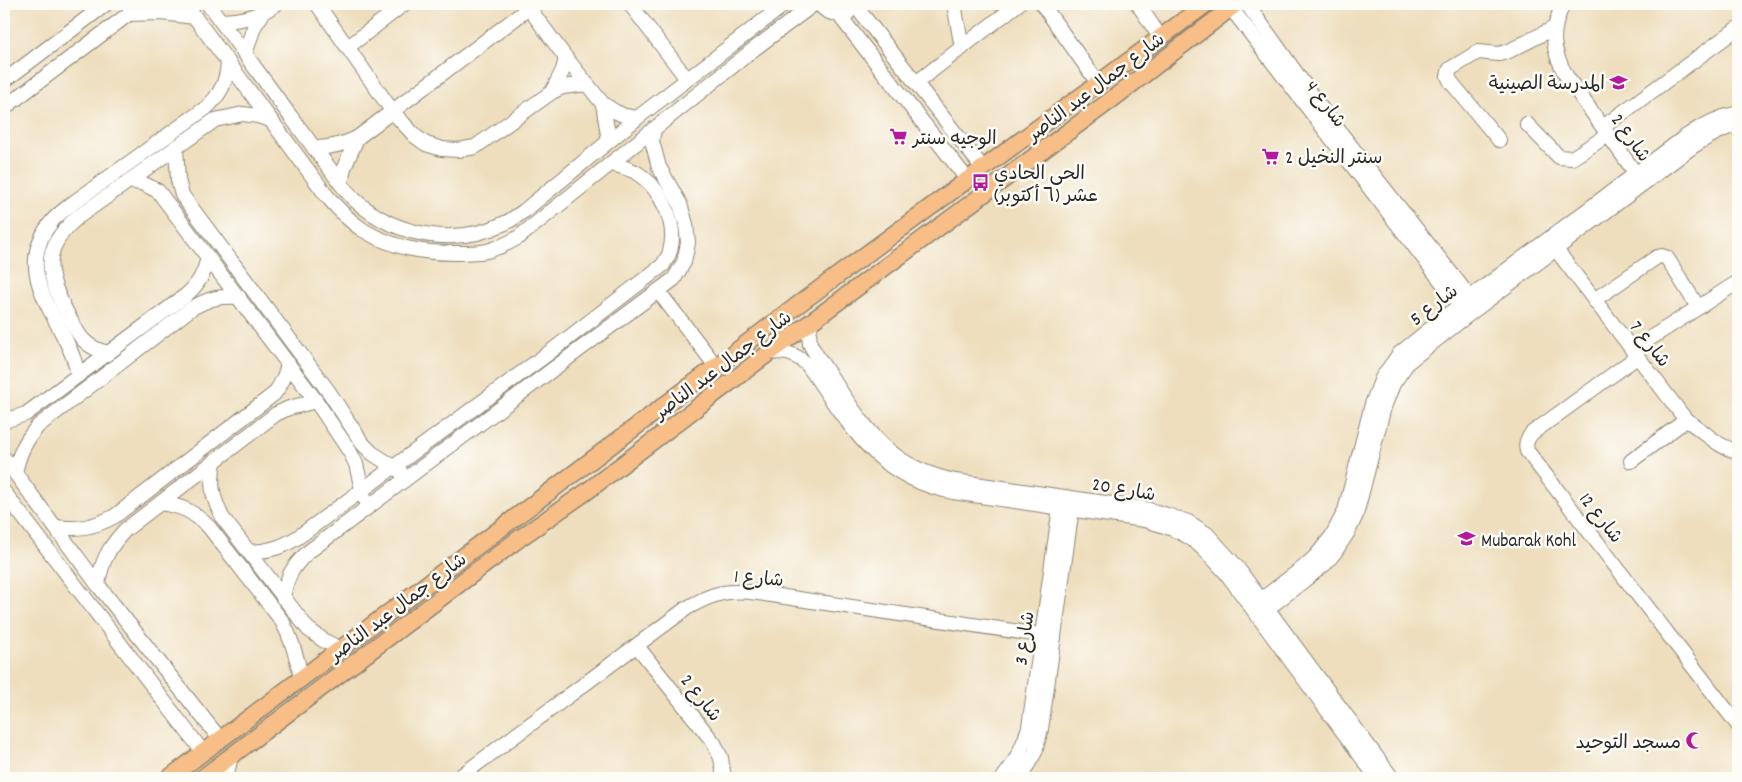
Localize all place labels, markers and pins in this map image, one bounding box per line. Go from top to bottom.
place label: المدرسة الصينية [1489,72,1605,99]
school or university icon: المدرسة الصينية [1609,72,1629,92]
supermarket icon: الوجيه سنتر [889,127,909,147]
place label: الوجيه سنتر [911,127,997,154]
supermarket icon: سنتر النخيل 2 [1261,146,1281,166]
place label: سنتر النخيل 2 [1285,146,1382,173]
place label: الحي الحادي عشر (٦ أكتوبر) [994,162,1098,211]
bus stop icon: الحي الحادي عشر (٦ أكتوبر) [970,173,990,193]
school or university icon: Mubarak Kohl [1457,529,1477,549]
place label: Mubarak Kohl [1481,529,1576,556]
place label: مسجد التوحيد [1575,731,1681,758]
mosque icon: مسجد التوحيد [1685,731,1705,751]

